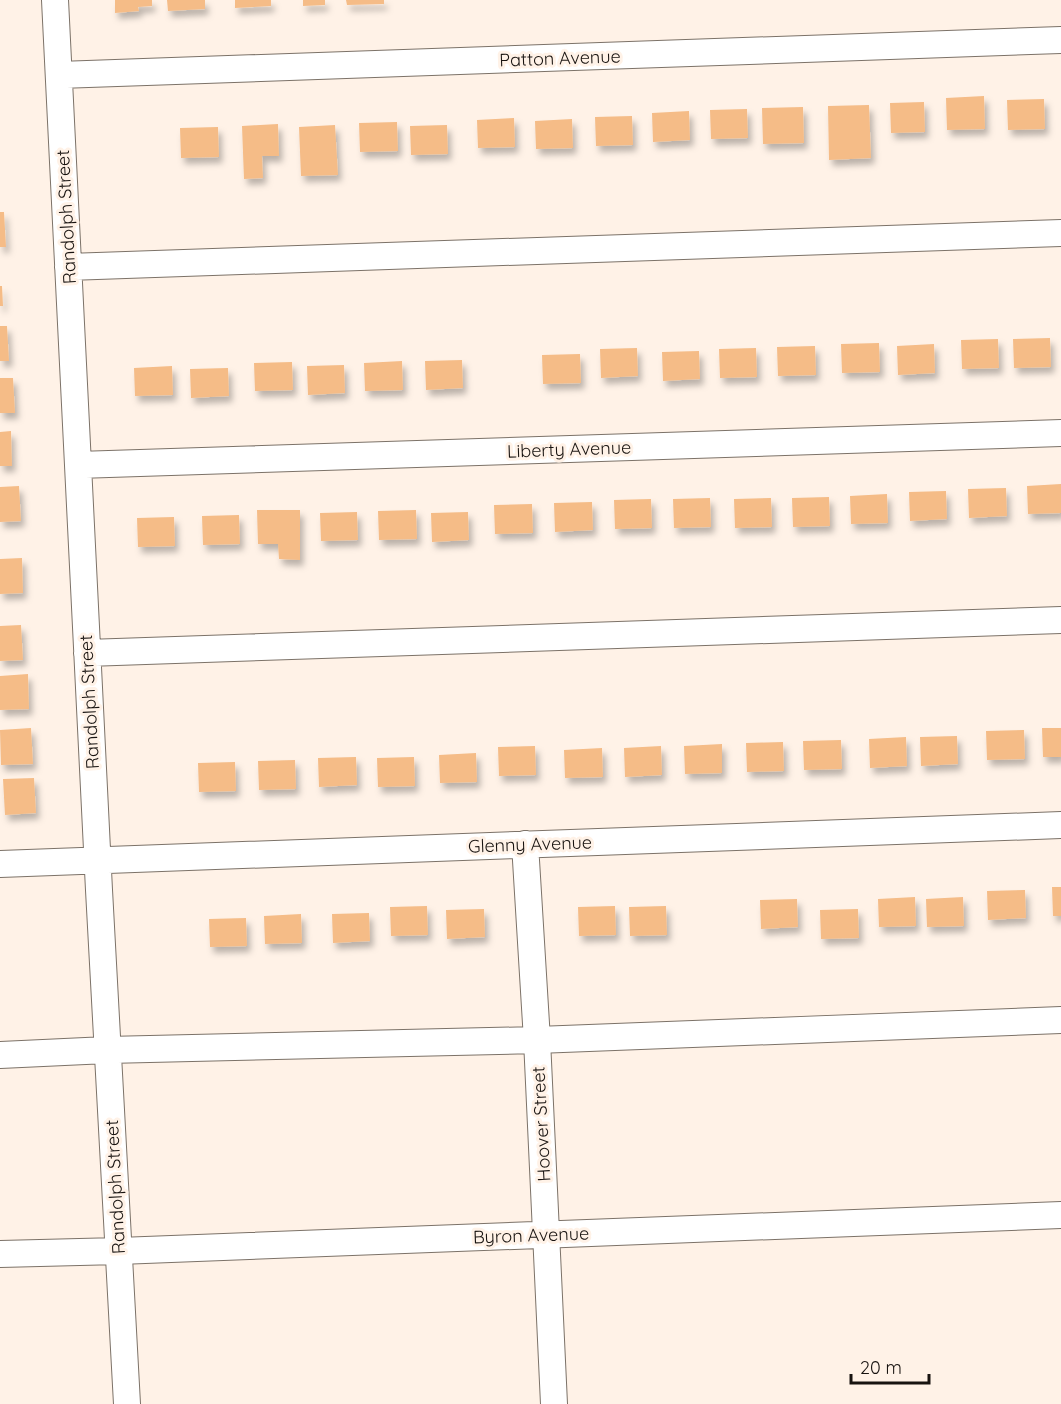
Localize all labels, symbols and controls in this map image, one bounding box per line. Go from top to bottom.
street label: Patton Avenue [499,44,621,72]
street label: Randolph Street [51,149,81,285]
street label: Liberty Avenue [507,435,631,463]
street label: Randolph Street [74,634,104,770]
street label: Glenny Avenue [468,830,592,858]
street label: Hoover Street [526,1066,556,1182]
street label: Randolph Street [100,1119,130,1255]
street label: Byron Avenue [473,1221,589,1249]
scale bar [851,1347,929,1385]
text: 20 m [860,1356,902,1379]

